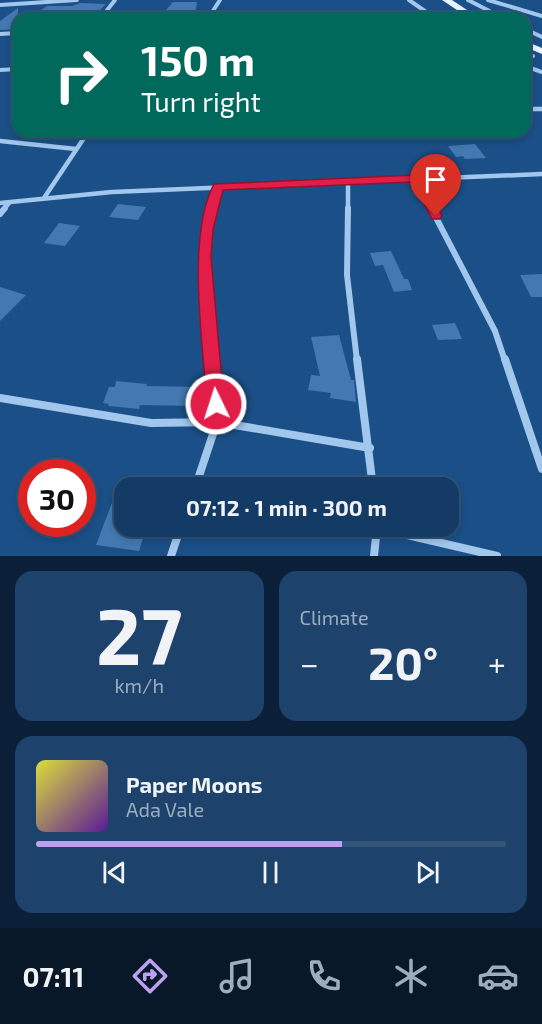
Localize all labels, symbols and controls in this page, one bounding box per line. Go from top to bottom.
text: 150 m [141,34,255,84]
icon: right [42,36,120,114]
text: Turn right [141,85,261,117]
pin [410,154,461,216]
icon: arrive [419,163,452,196]
position arrow [184,372,248,436]
speed limit sign: 30 [18,459,96,537]
text: 07:12 · 1 min · 300 m [186,494,387,520]
text: 27 [96,587,183,681]
text: Climate [300,605,369,629]
text: 20° [368,635,438,689]
text: − [300,643,319,683]
text: + [488,643,506,683]
text: km/h [114,673,164,697]
text: Paper Moons [126,771,262,797]
text: Ada Vale [126,797,204,821]
icon: previous [98,856,131,889]
icon: pause [254,856,287,889]
icon: next [411,856,444,889]
icon: directions [129,955,171,997]
icon: music [216,955,258,997]
icon: phone [303,955,345,997]
icon: climate [390,955,432,997]
icon: car [477,955,519,997]
text: 07:11 [23,960,84,992]

